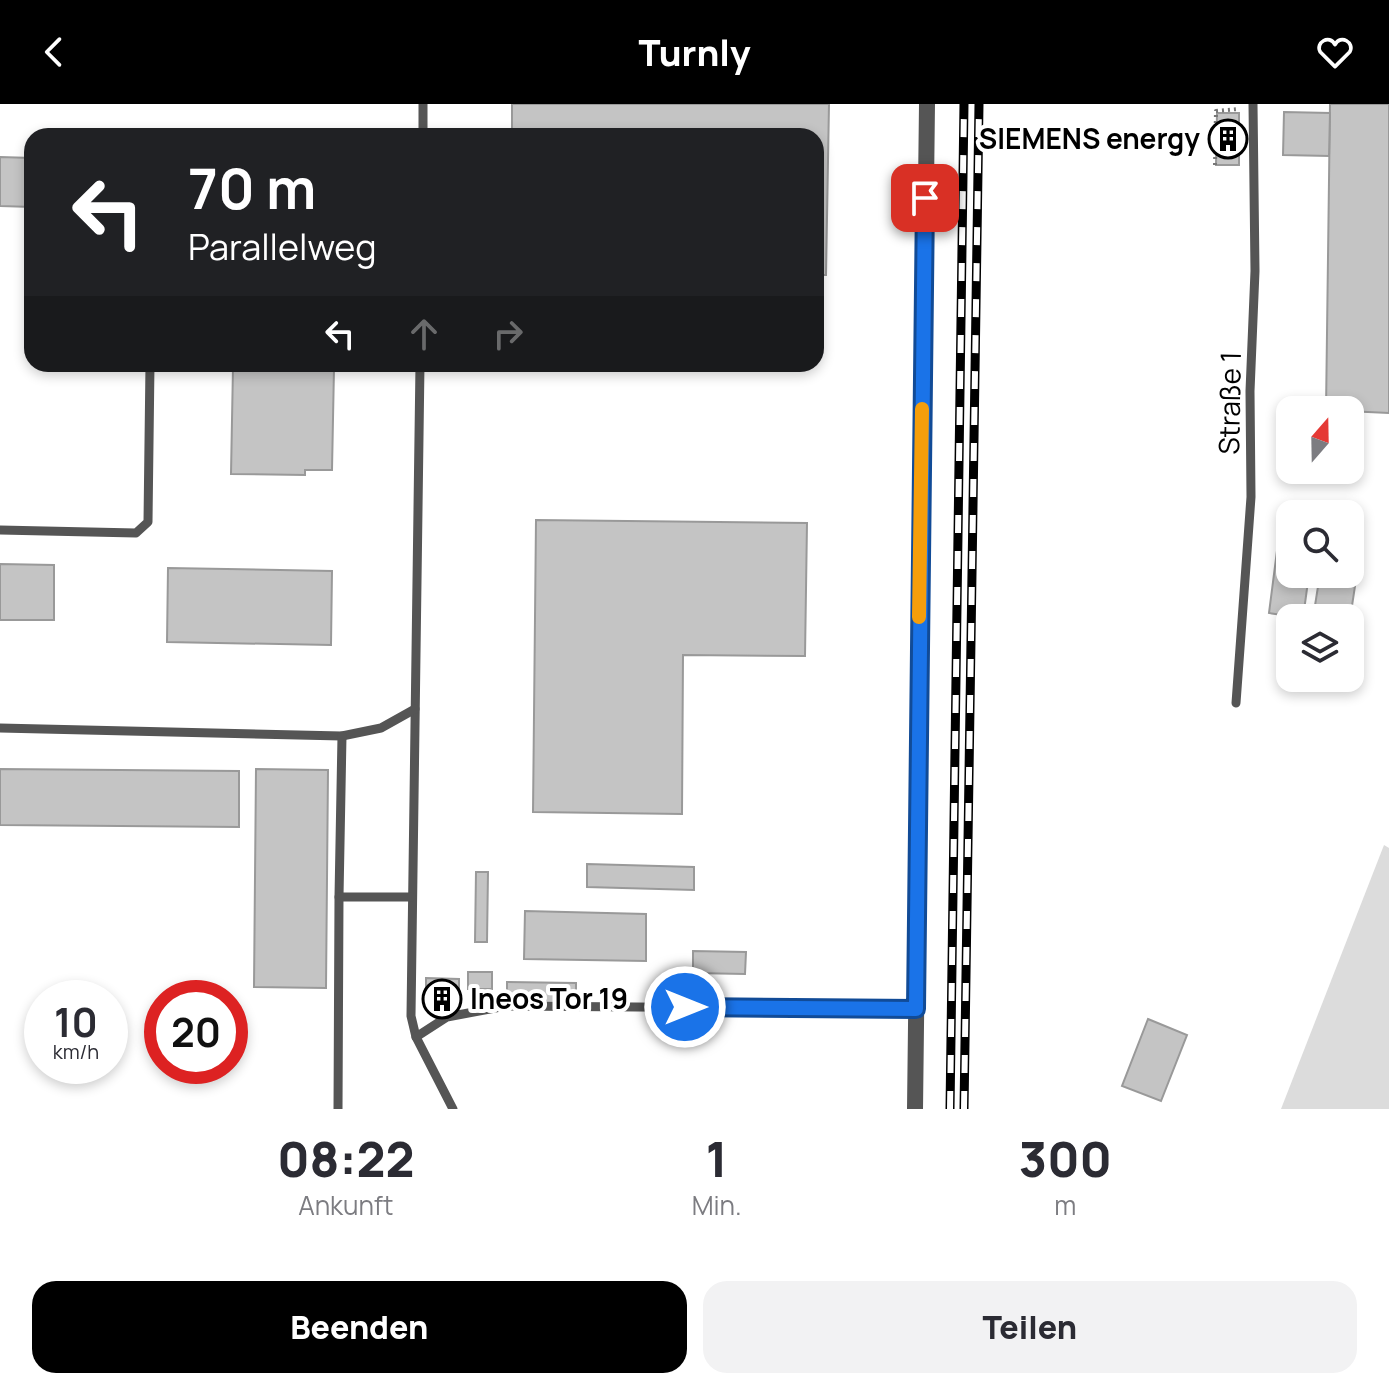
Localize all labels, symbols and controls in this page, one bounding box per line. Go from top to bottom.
text: Turnly [639,28,750,77]
icon: back [32,30,76,74]
icon: heart [1313,30,1357,74]
building icon: SIEMENS energy [1207,118,1249,160]
place label: SIEMENS energy [979,119,1200,157]
text: 70 m [188,149,316,226]
icon: left [56,160,160,264]
pin [891,164,959,232]
icon: arrive [903,176,947,220]
text: Parallelweg [188,222,377,271]
icon: left [318,312,362,356]
icon: ahead [402,312,446,356]
icon: right [486,312,530,356]
street label: Straße 1 [1209,351,1249,455]
north arrow [1276,396,1364,484]
map controls [1276,396,1364,692]
button: search [1276,500,1364,588]
button: layers [1276,604,1364,692]
position arrow [643,965,727,1049]
building icon: Ineos Tor 19 [421,978,463,1020]
place label: Ineos Tor 19 [470,979,628,1017]
speed limit sign: 20 [144,980,248,1084]
text: 10 [54,994,98,1049]
text: km/h [53,1038,99,1065]
text: 08:22 [277,1126,415,1191]
text: 1 [706,1126,728,1191]
text: 300 [1019,1126,1112,1191]
text: Ankunft [298,1187,394,1223]
text: Min. [692,1187,742,1223]
text: m [1054,1187,1076,1223]
button: Beenden [32,1281,687,1373]
button: Teilen [703,1281,1357,1373]

